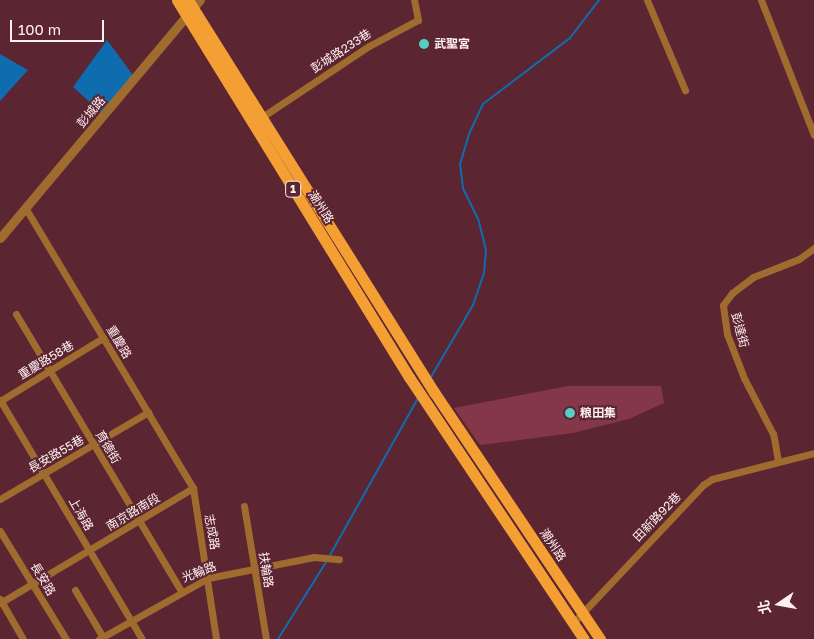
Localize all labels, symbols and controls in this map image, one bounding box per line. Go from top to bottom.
scale bar [12,10,106,42]
text: 100 m [18,20,61,38]
street label: 彭城路233巷 [308,26,374,76]
place label: 武聖宮 [434,37,470,51]
marker: 武聖宮 [418,38,430,50]
street label: 彭城路 [74,94,108,130]
road number: 1 [284,180,302,198]
street label: 潮州路 [305,188,337,226]
street label: 彭達街 [728,311,752,349]
street label: 重慶路 [104,323,134,361]
street label: 重慶路58巷 [16,338,76,382]
place label: 粮田集 [580,406,616,420]
marker: 粮田集 [564,407,576,419]
street label: 育德街 [93,428,123,466]
street label: 長安路55巷 [26,432,86,476]
street label: 南京路南段 [104,490,162,534]
street label: 田新路92巷 [630,490,684,544]
street label: 上海路 [66,495,96,533]
street label: 志成路 [202,513,222,551]
street label: 潮州路 [537,526,569,564]
street label: 扶輪路 [256,551,276,589]
street label: 光輪路 [180,559,218,585]
street label: 長安路 [28,560,58,598]
north arrow [754,579,804,629]
text: 北 [754,599,774,616]

